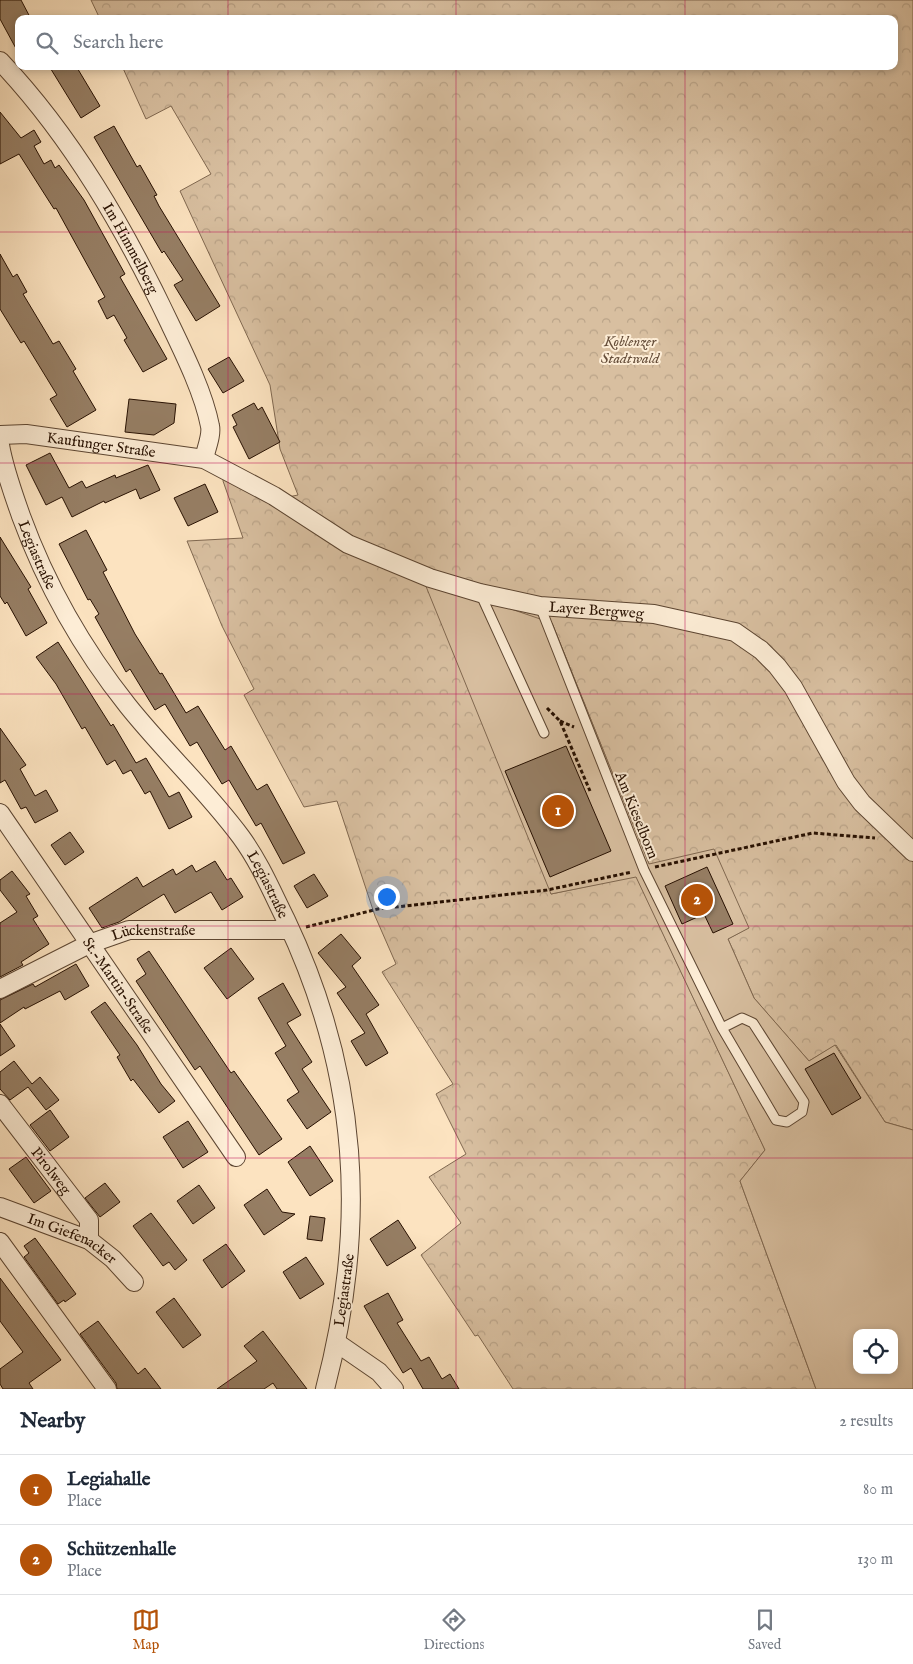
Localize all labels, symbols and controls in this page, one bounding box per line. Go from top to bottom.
search box [15,15,898,70]
icon: search [33,29,61,57]
text: Search here [73,31,164,55]
street label: Im Himmelberg [98,199,163,298]
park label: Koblenzer Stadtwald [601,332,660,368]
street label: Kaufunger Straße [46,428,157,462]
street label: Legiastraße [13,518,60,593]
street label: Layer Bergweg [548,598,645,623]
street label: Am Kieselborn [610,768,663,862]
pin: 1 [542,792,574,830]
street label: Legiastraße [243,847,293,922]
pin: 2 [681,881,713,919]
your location [374,884,400,910]
street label: Lückenstraße [109,921,195,946]
street label: St.-Martin-Straße [78,934,158,1038]
street label: Pirolweg [26,1143,75,1199]
street label: Im Giefenacker [25,1209,121,1269]
street label: Legiastraße [330,1252,359,1328]
map controls [853,1329,898,1374]
button: locate [853,1329,898,1374]
text: Nearby [20,1408,85,1435]
text: 2 results [839,1412,893,1432]
text: Legiahalle [67,1468,150,1492]
text: 1 [33,1480,39,1500]
text: 80 m [863,1480,893,1500]
text: Place [67,1492,102,1512]
text: Schützenhalle [67,1538,176,1562]
text: 2 [32,1550,40,1570]
text: 130 m [857,1550,893,1570]
text: Place [67,1562,102,1582]
tab: Map [132,1606,160,1654]
tab: Directions [423,1606,484,1654]
tab: Saved [748,1606,781,1654]

